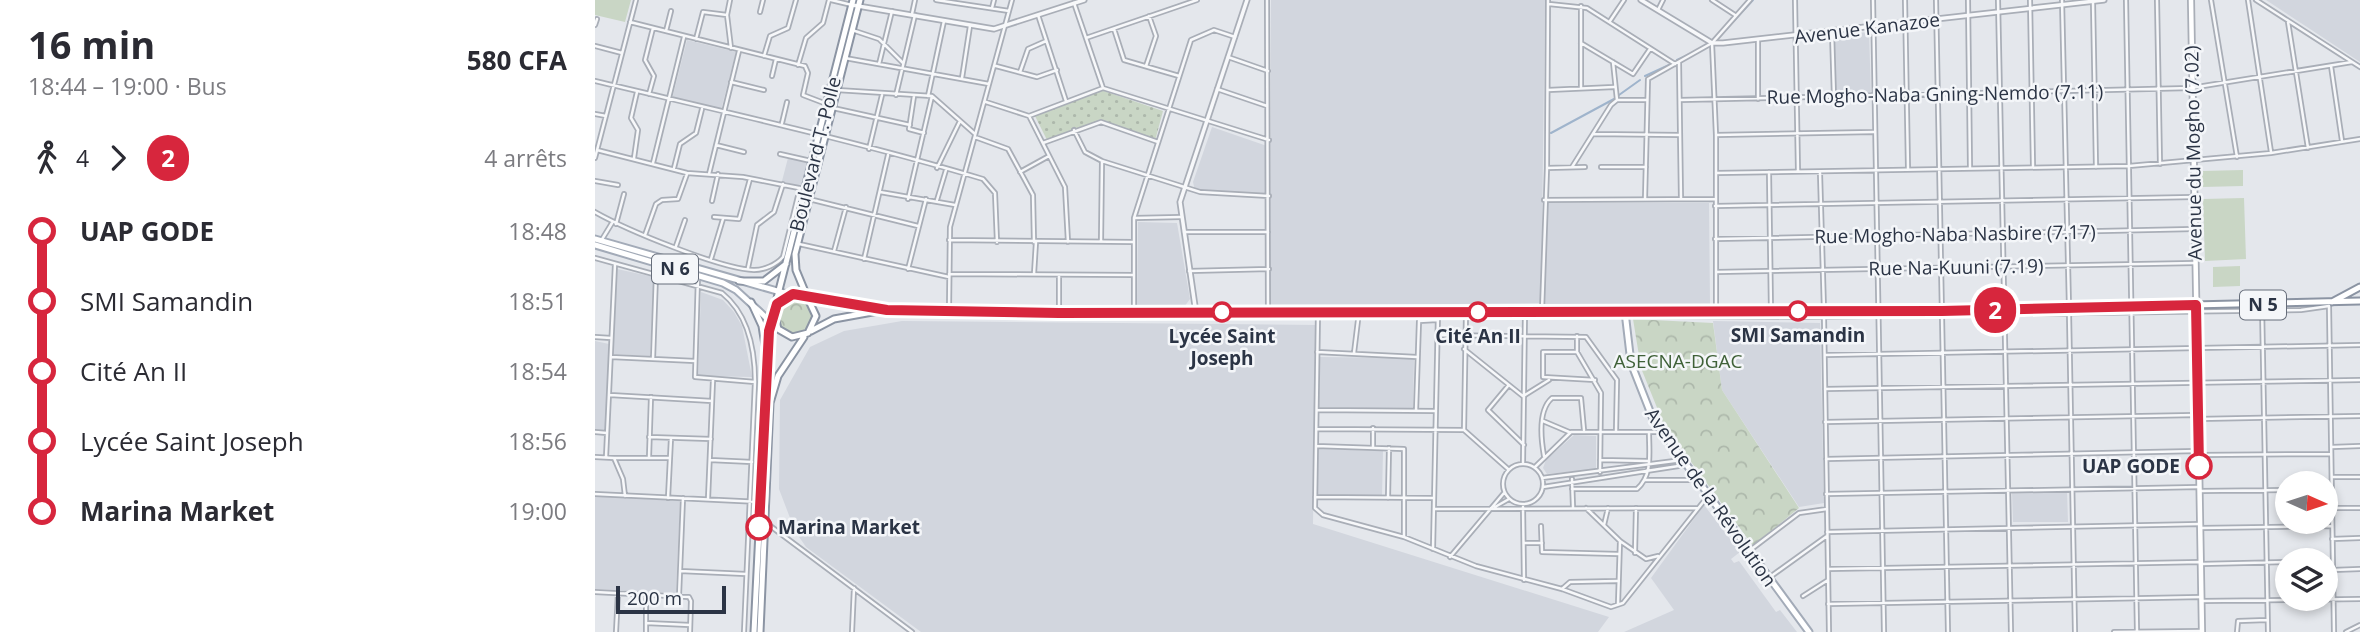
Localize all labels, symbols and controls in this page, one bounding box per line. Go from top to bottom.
street label: Avenue Kanazoe [1793,6,1941,50]
text: 16 min [28,18,155,70]
text: 580 CFA [467,42,567,78]
street label: Avenue du Mogho (7.02) [2178,45,2208,261]
text: 18:44 – 19:00 · Bus [28,70,227,102]
street label: Boulevard T. Polle [783,74,847,234]
street label: Rue Mogho-Naba Gning-Nemdo (7.11) [1766,78,2104,110]
icon: walk [28,139,66,177]
icon: forward [99,139,137,177]
text: 2 [161,141,175,174]
text: 4 [76,142,89,174]
text: 4 arrêts [484,142,567,174]
text: UAP GODE [80,213,214,249]
text: 18:48 [508,215,567,247]
street label: Rue Mogho-Naba Nasbire (7.17) [1814,219,2096,249]
street label: Rue Na-Kuuni (7.19) [1868,252,2044,282]
road number: N 6 [652,255,698,284]
text: SMI Samandin [80,283,253,319]
text: 18:51 [508,285,567,317]
line badge: 2 [1972,287,2018,333]
road number: N 5 [2240,290,2286,320]
text: 2 [1988,293,2002,326]
marker: SMI Samandin [1788,301,1808,321]
marker: Lycée Saint Joseph [1212,302,1232,322]
marker: Cité An II [1468,302,1488,322]
place label: SMI Samandin [1731,322,1865,348]
place label: Lycée Saint Joseph [1168,323,1276,371]
place label: Cité An II [1435,323,1521,349]
park label: ASECNA-DGAC [1614,348,1743,374]
text: Cité An II [80,353,187,389]
text: 18:54 [508,355,567,387]
street label: Avenue de la Révolution [1639,402,1783,592]
text: Lycée Saint Joseph [80,423,304,459]
text: 18:56 [508,425,567,457]
place label: UAP GODE [2082,453,2180,479]
marker: UAP GODE [2186,453,2212,479]
north arrow [2275,471,2338,534]
map controls [2275,471,2338,611]
text: Marina Market [80,493,274,529]
text: 19:00 [508,495,567,527]
marker: Marina Market [746,514,772,540]
place label: Marina Market [778,514,920,540]
button: layers [2275,548,2338,611]
scale bar [616,583,726,615]
text: 200 m [627,585,682,611]

